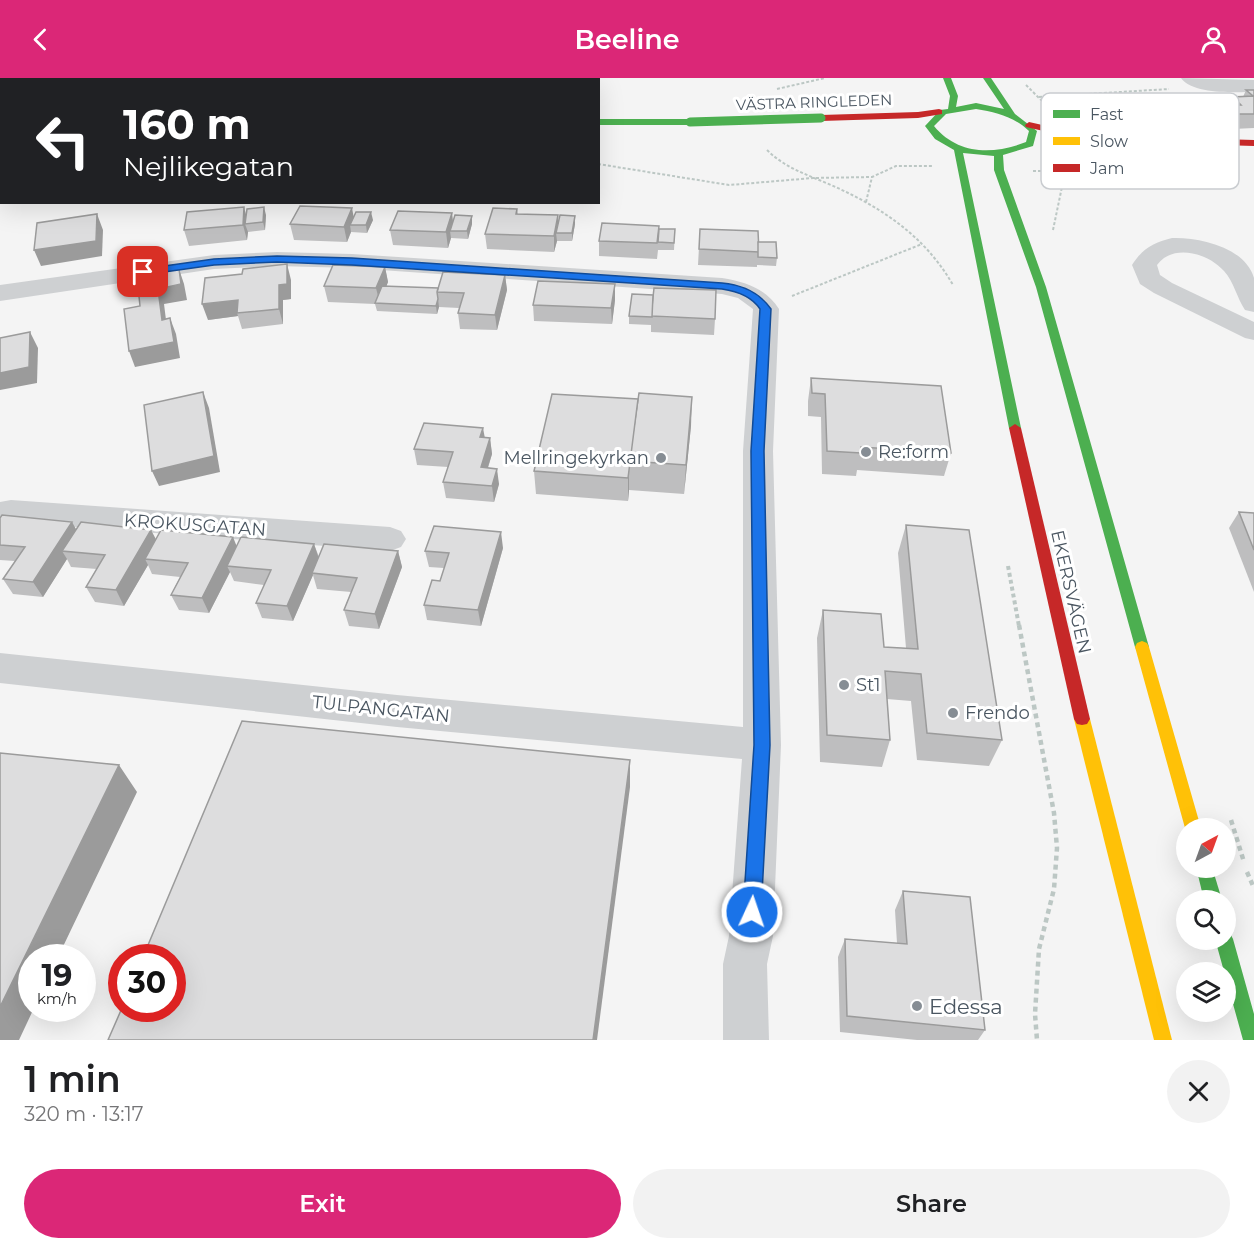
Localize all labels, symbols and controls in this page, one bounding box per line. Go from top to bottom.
icon: back [24,23,57,56]
text: Beeline [574,23,680,56]
icon: person [1197,23,1230,56]
street label: VÄSTRA RINGLEDEN [735,90,893,114]
legend [1041,93,1239,189]
text: 160 m [123,98,251,150]
icon: left [24,102,102,180]
text: Fast [1090,105,1124,124]
text: Slow [1090,132,1128,151]
text: Nejlikegatan [123,150,294,183]
text: Jam [1089,159,1124,178]
pin [117,246,168,297]
icon: arrive [126,255,159,288]
place label: Re:form [878,441,949,463]
marker: Re:form [859,445,873,459]
place label: Mellringekyrkan [503,447,649,469]
marker: Mellringekyrkan [654,451,668,465]
street label: KROKUSGATAN [123,509,267,541]
street label: EKERSVÄGEN [1046,528,1096,656]
place label: St1 [856,674,881,696]
marker: St1 [837,678,851,692]
street label: TULPANGATAN [311,691,451,727]
place label: Frendo [965,702,1030,724]
marker: Frendo [946,706,960,720]
north arrow [1176,818,1236,878]
map controls [1176,818,1236,1022]
position arrow [720,880,784,944]
button: search [1176,890,1236,950]
speed limit sign: 30 [108,944,186,1022]
text: 19 [42,957,72,994]
button: layers [1176,962,1236,1022]
text: km/h [37,989,77,1008]
place label: Edessa [929,994,1003,1019]
marker: Edessa [910,999,924,1013]
text: 1 min [24,1057,121,1101]
button: close [1167,1060,1230,1123]
text: 320 m · 13:17 [24,1102,143,1126]
button: Exit [24,1169,621,1238]
button: Share [633,1169,1230,1238]

